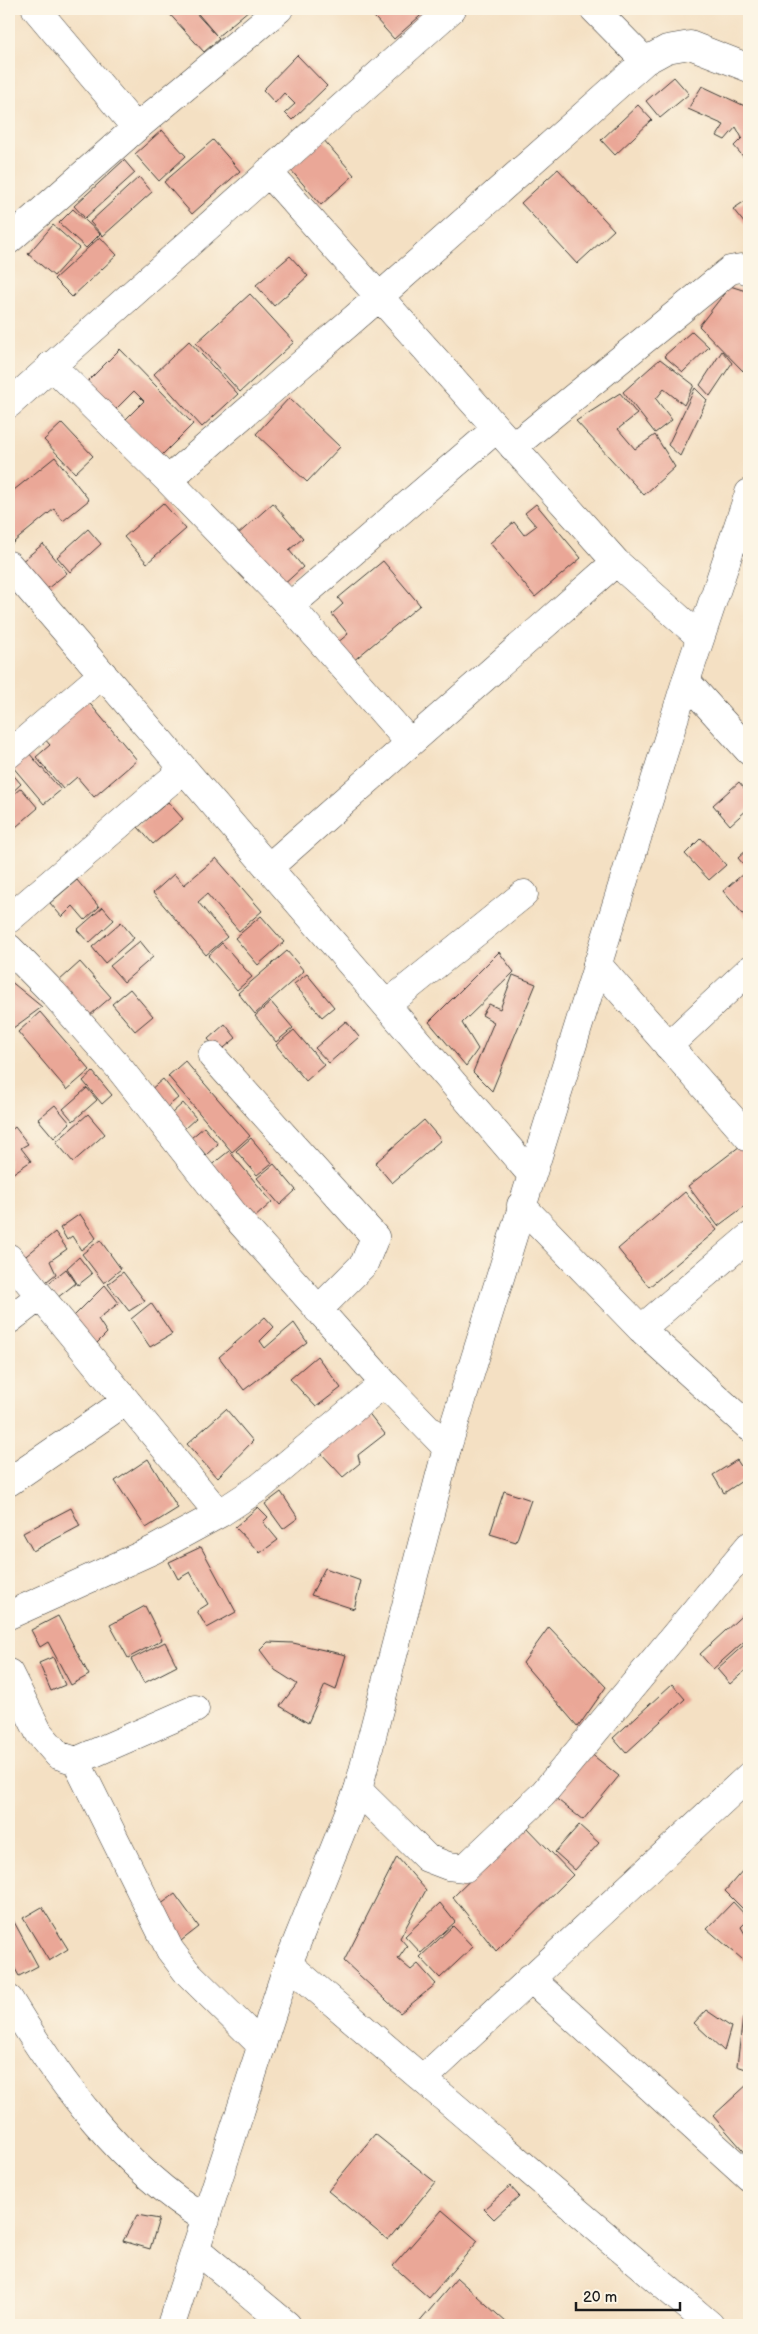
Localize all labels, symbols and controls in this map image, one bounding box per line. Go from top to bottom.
scale bar [576,2279,679,2311]
text: 20 m [583,2288,617,2307]

